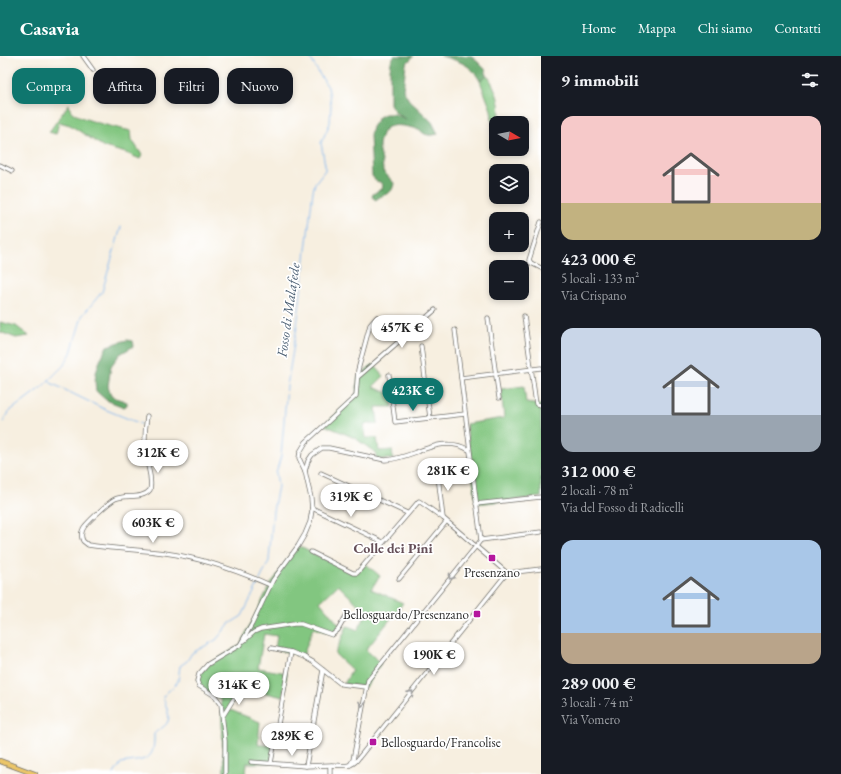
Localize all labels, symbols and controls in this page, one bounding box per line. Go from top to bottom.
text: Casavia [20,16,79,41]
text: Home [581,19,616,37]
text: Mappa [638,19,676,37]
text: Chi siamo [698,19,753,37]
text: Contatti [775,19,821,37]
chip: Compra [12,68,85,104]
chip: Affitta [93,68,156,104]
chip: Filtri [164,68,219,104]
chip: Nuovo [227,68,293,104]
text: 9 immobili [561,69,639,91]
icon: filters [799,69,821,91]
north arrow [489,116,529,156]
map controls [489,116,529,300]
icon: home [655,142,727,214]
button: layers [489,164,529,204]
button: + [489,212,529,252]
text: 423 000 € [561,248,636,270]
button: − [489,260,529,300]
water label: Fosso di Malafede [272,261,304,359]
text: 5 locali · 133 m² [561,270,639,287]
text: Via Crispano [561,287,626,304]
pin: 457K € [369,315,435,349]
text: 457K € [380,319,424,336]
icon: home [655,354,727,426]
pin: 423K € [380,378,446,412]
text: 423K € [391,382,435,399]
pin: 312K € [125,440,191,474]
text: 312K € [136,444,180,461]
pin: 281K € [415,458,481,492]
text: 312 000 € [561,460,636,482]
text: 281K € [426,462,470,479]
text: 2 locali · 78 m² [561,482,633,499]
pin: 319K € [318,484,384,518]
text: 319K € [329,488,373,505]
text: Via del Fosso di Radicelli [561,499,684,516]
pin: 603K € [120,510,186,544]
text: 603K € [131,514,175,531]
district label: Colle dei Pini [353,539,433,557]
marker: Presenzano [487,553,497,563]
place label: Presenzano [464,564,520,581]
icon: home [655,566,727,638]
one-way arrow [449,572,456,579]
place label: Bellosguardo/Presenzano [343,606,469,623]
marker: Bellosguardo/Presenzano [472,609,482,619]
pin: 190K € [401,642,467,676]
text: 190K € [412,646,456,663]
pin: 314K € [206,672,272,706]
text: 289 000 € [561,672,636,694]
text: 314K € [217,676,261,693]
one-way arrow [406,690,413,697]
text: 3 locali · 74 m² [561,694,633,711]
one-way arrow [359,701,367,708]
text: Via Vomero [561,711,620,728]
pin: 289K € [259,723,325,757]
text: 289K € [270,727,314,744]
place label: Bellosguardo/Francolise [381,734,501,751]
marker: Bellosguardo/Francolise [368,737,378,747]

